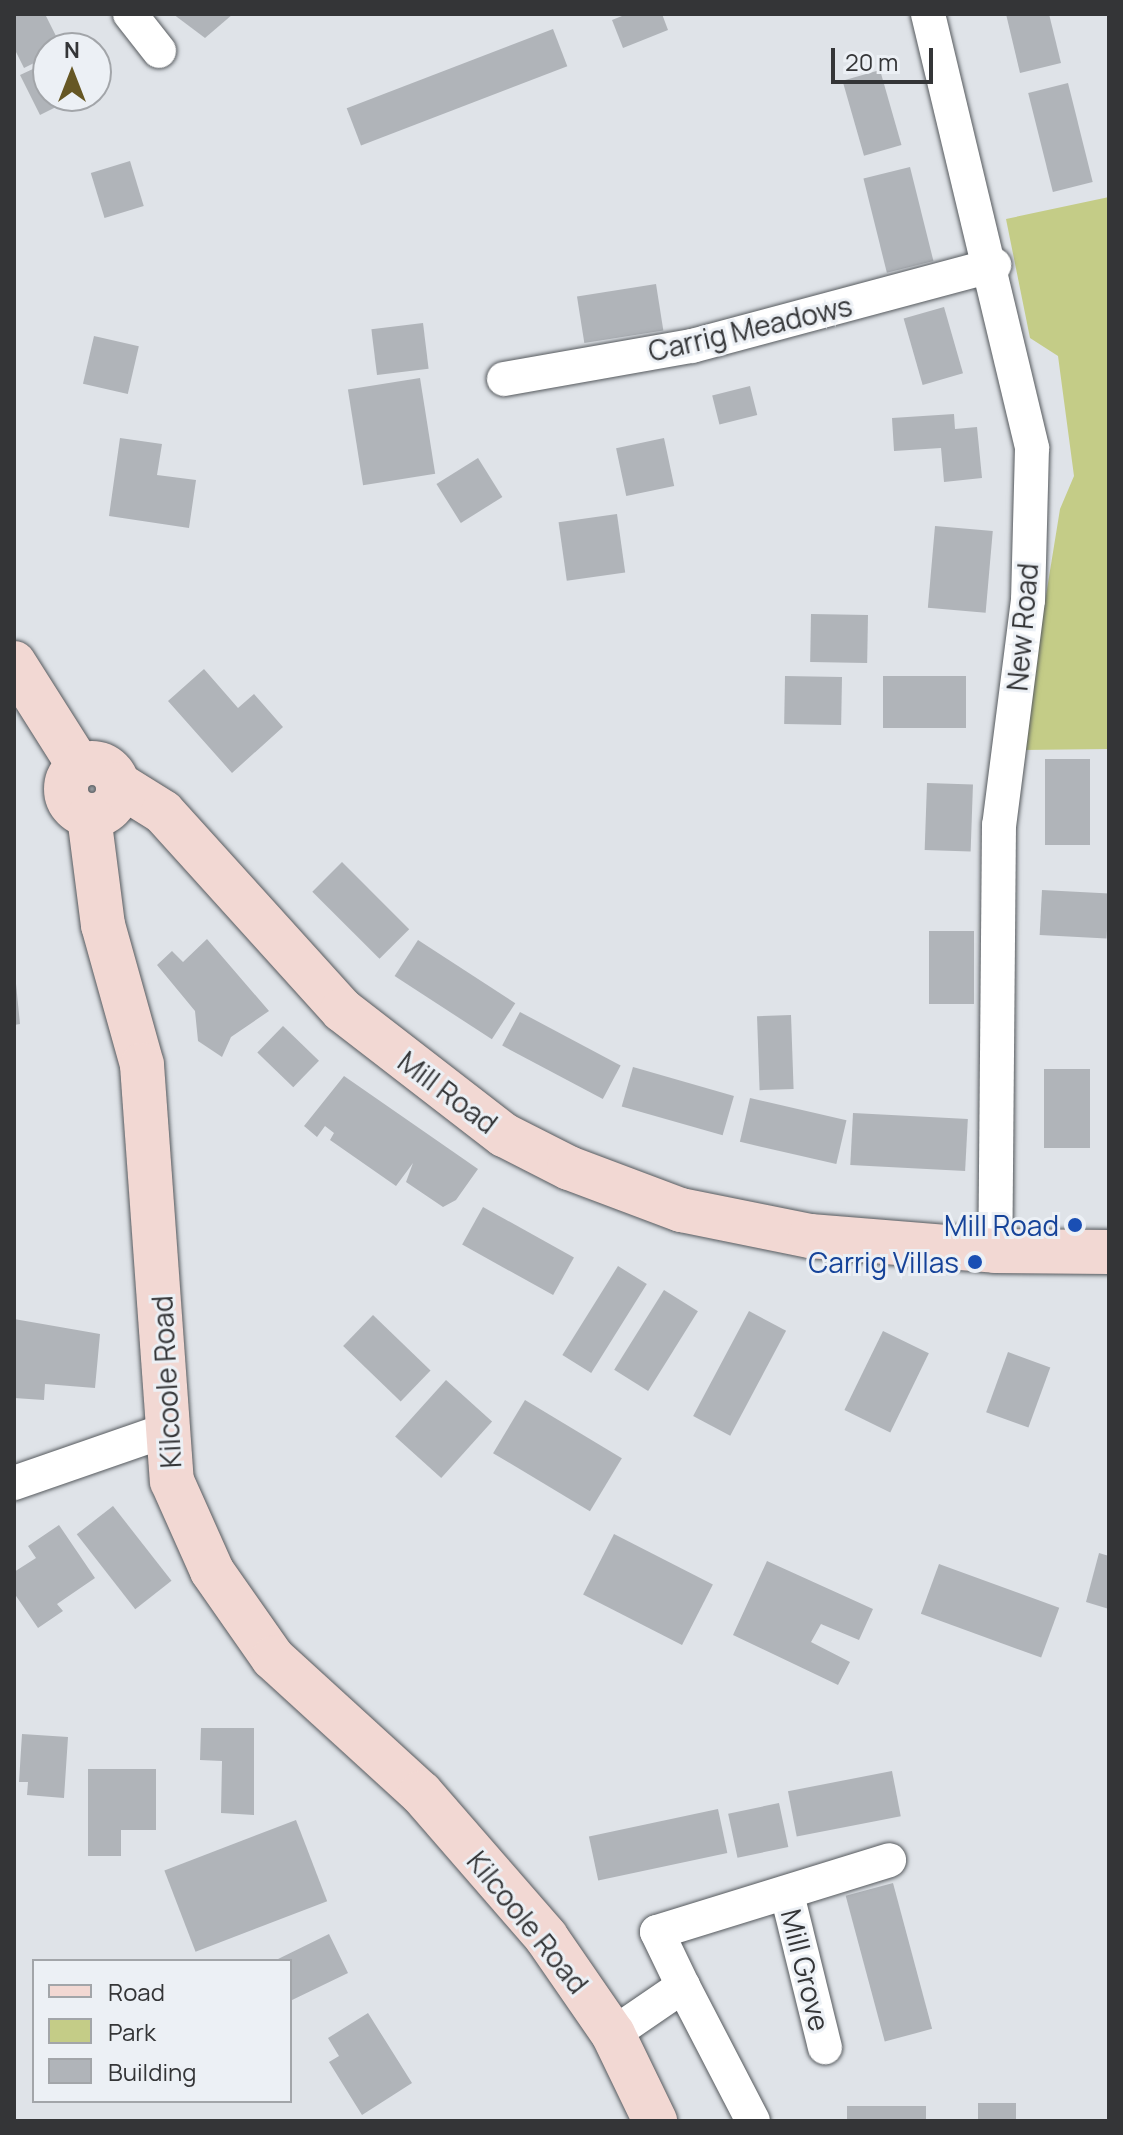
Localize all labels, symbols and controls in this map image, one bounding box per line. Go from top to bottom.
north arrow [32,32,112,112]
scale bar [835,32,937,82]
text: N [64,35,80,65]
text: 20 m [845,45,898,78]
street label: Carrig Meadows [645,288,855,368]
street label: New Road [1000,562,1044,692]
street label: Mill Road [392,1044,504,1140]
place label: Mill Road [944,1208,1059,1242]
marker: Mill Road [1066,1216,1084,1234]
place label: Carrig Villas [808,1245,959,1279]
marker: Carrig Villas [966,1253,984,1271]
street label: Kilcoole Road [145,1295,187,1469]
street label: Kilcoole Road [461,1844,595,2000]
street label: Mill Grove [775,1906,837,2034]
legend [32,1959,292,2103]
text: Road [108,1975,165,2008]
text: Park [108,2015,156,2048]
text: Building [108,2055,196,2088]

